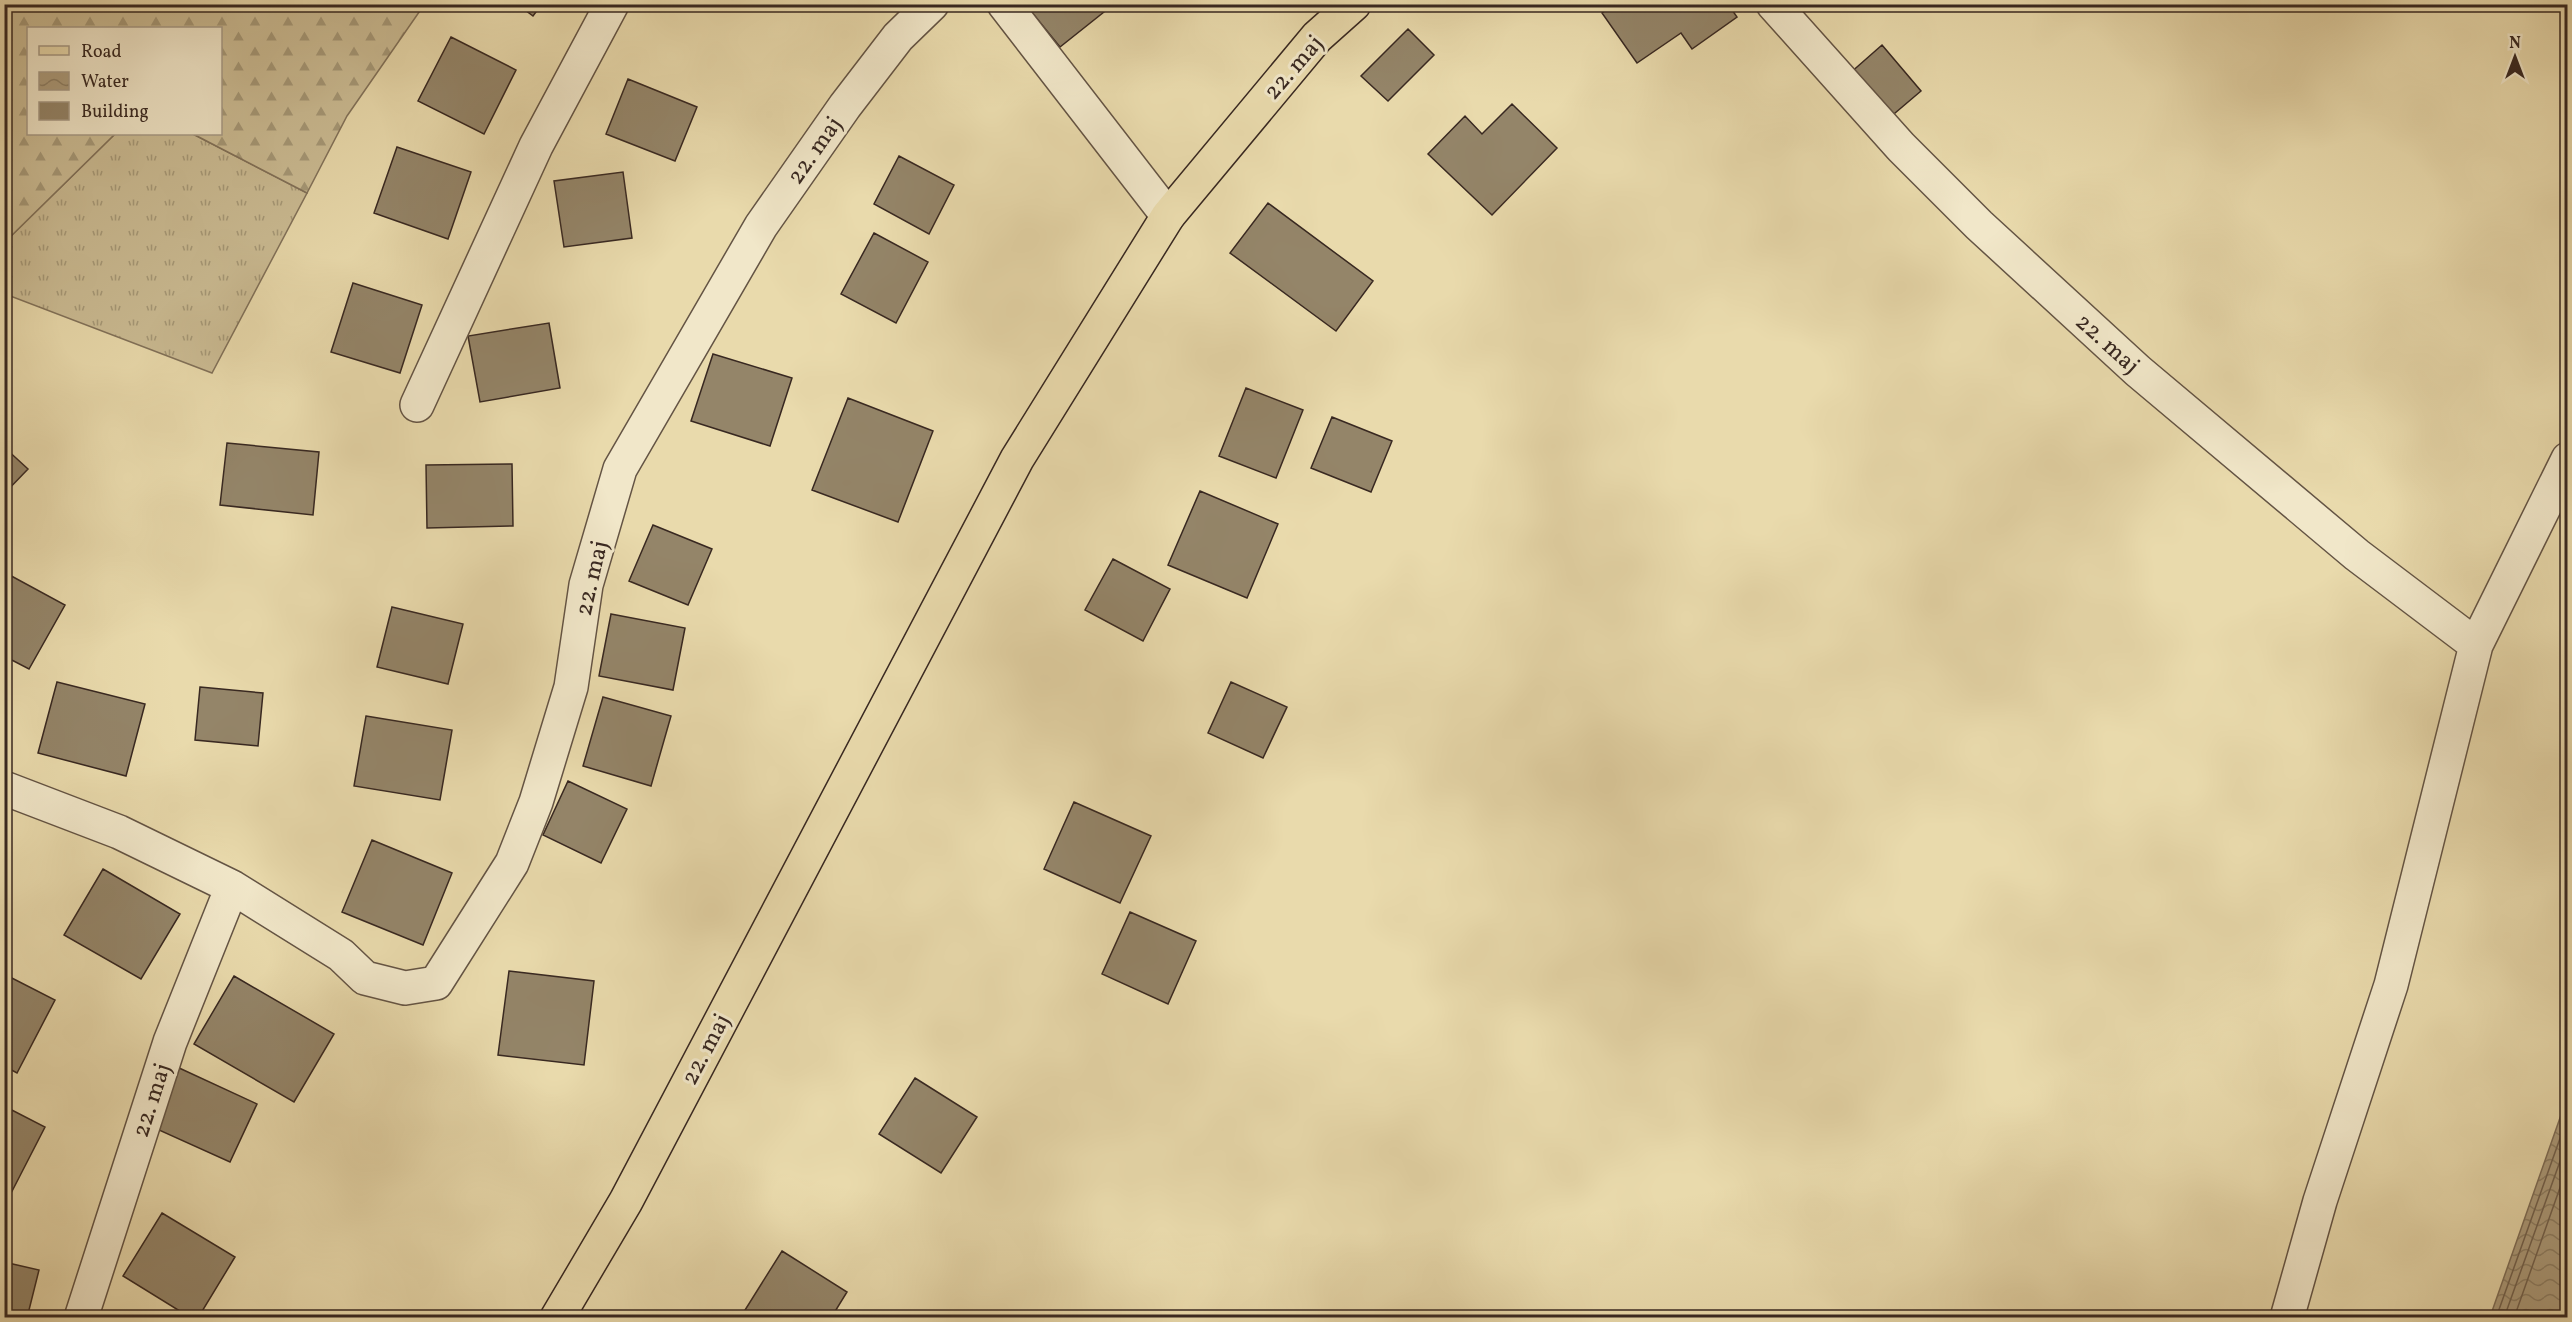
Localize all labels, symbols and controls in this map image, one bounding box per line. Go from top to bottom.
legend [27,27,222,135]
north arrow [2485,27,2545,87]
street label: 22. maj [1257,28,1332,108]
text: N [2509,33,2521,55]
text: Road [81,40,122,65]
text: Water [81,70,129,95]
text: Building [81,100,149,125]
street label: 22. maj [780,110,851,192]
street label: 22. maj [2067,306,2146,383]
street label: 22. maj [568,537,618,619]
street label: 22. maj [674,1008,740,1092]
street label: 22. maj [125,1059,181,1142]

